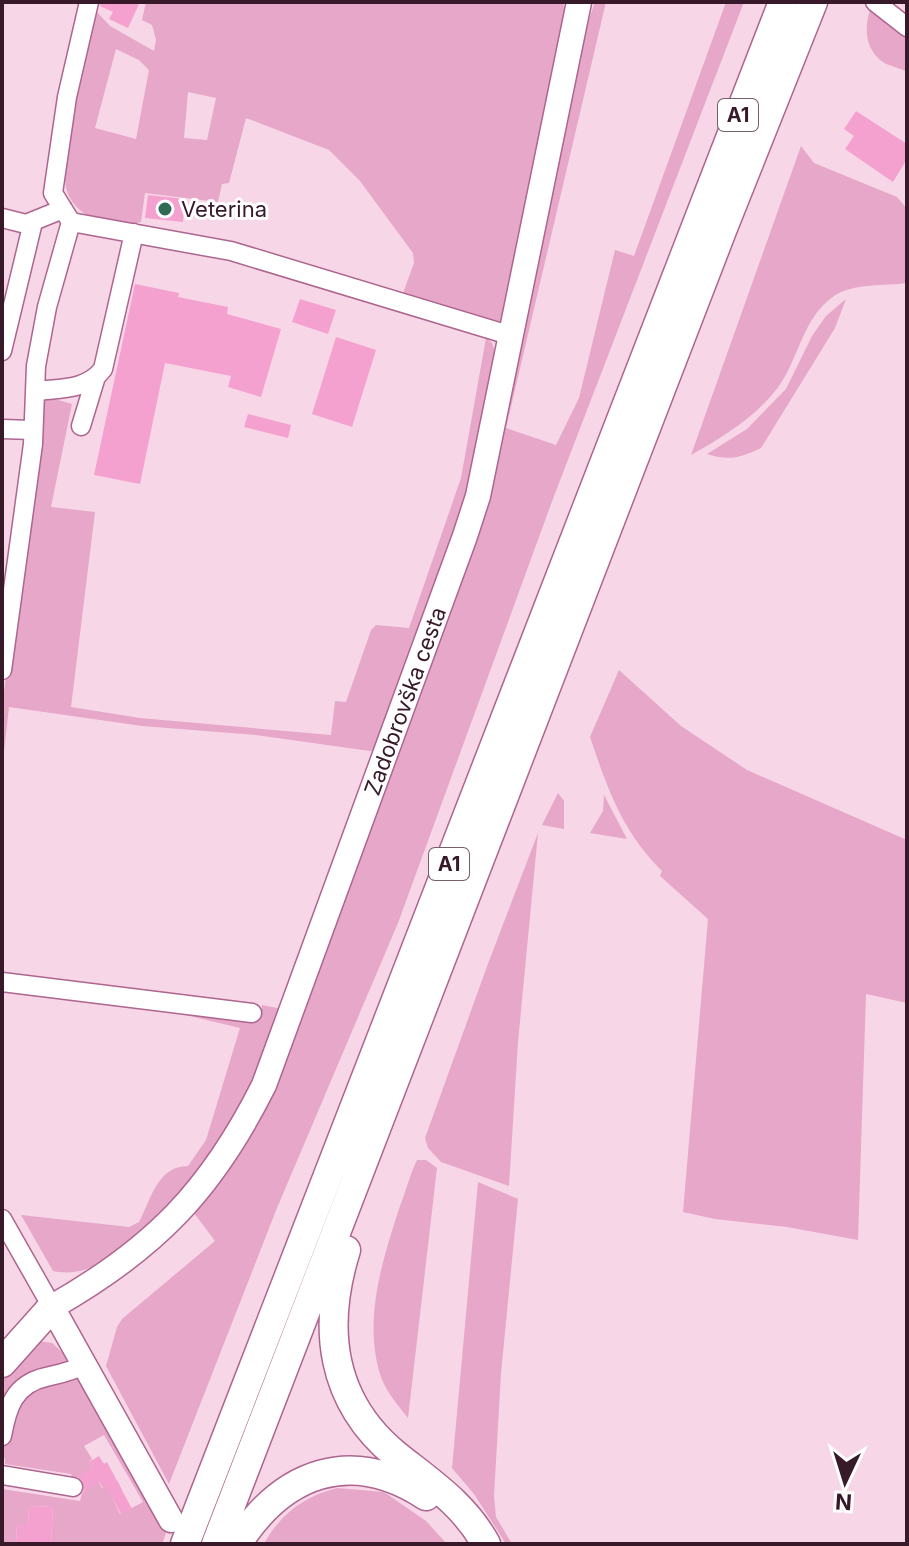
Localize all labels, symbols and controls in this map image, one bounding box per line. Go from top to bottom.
road number: A1 [718,99,758,131]
place label: Veterina [181,196,267,222]
marker: Veterina [156,200,174,218]
street label: Zadobrovška cesta [359,603,451,799]
road number: A1 [429,848,469,880]
north arrow [805,1442,885,1522]
text: N [834,1488,853,1516]

